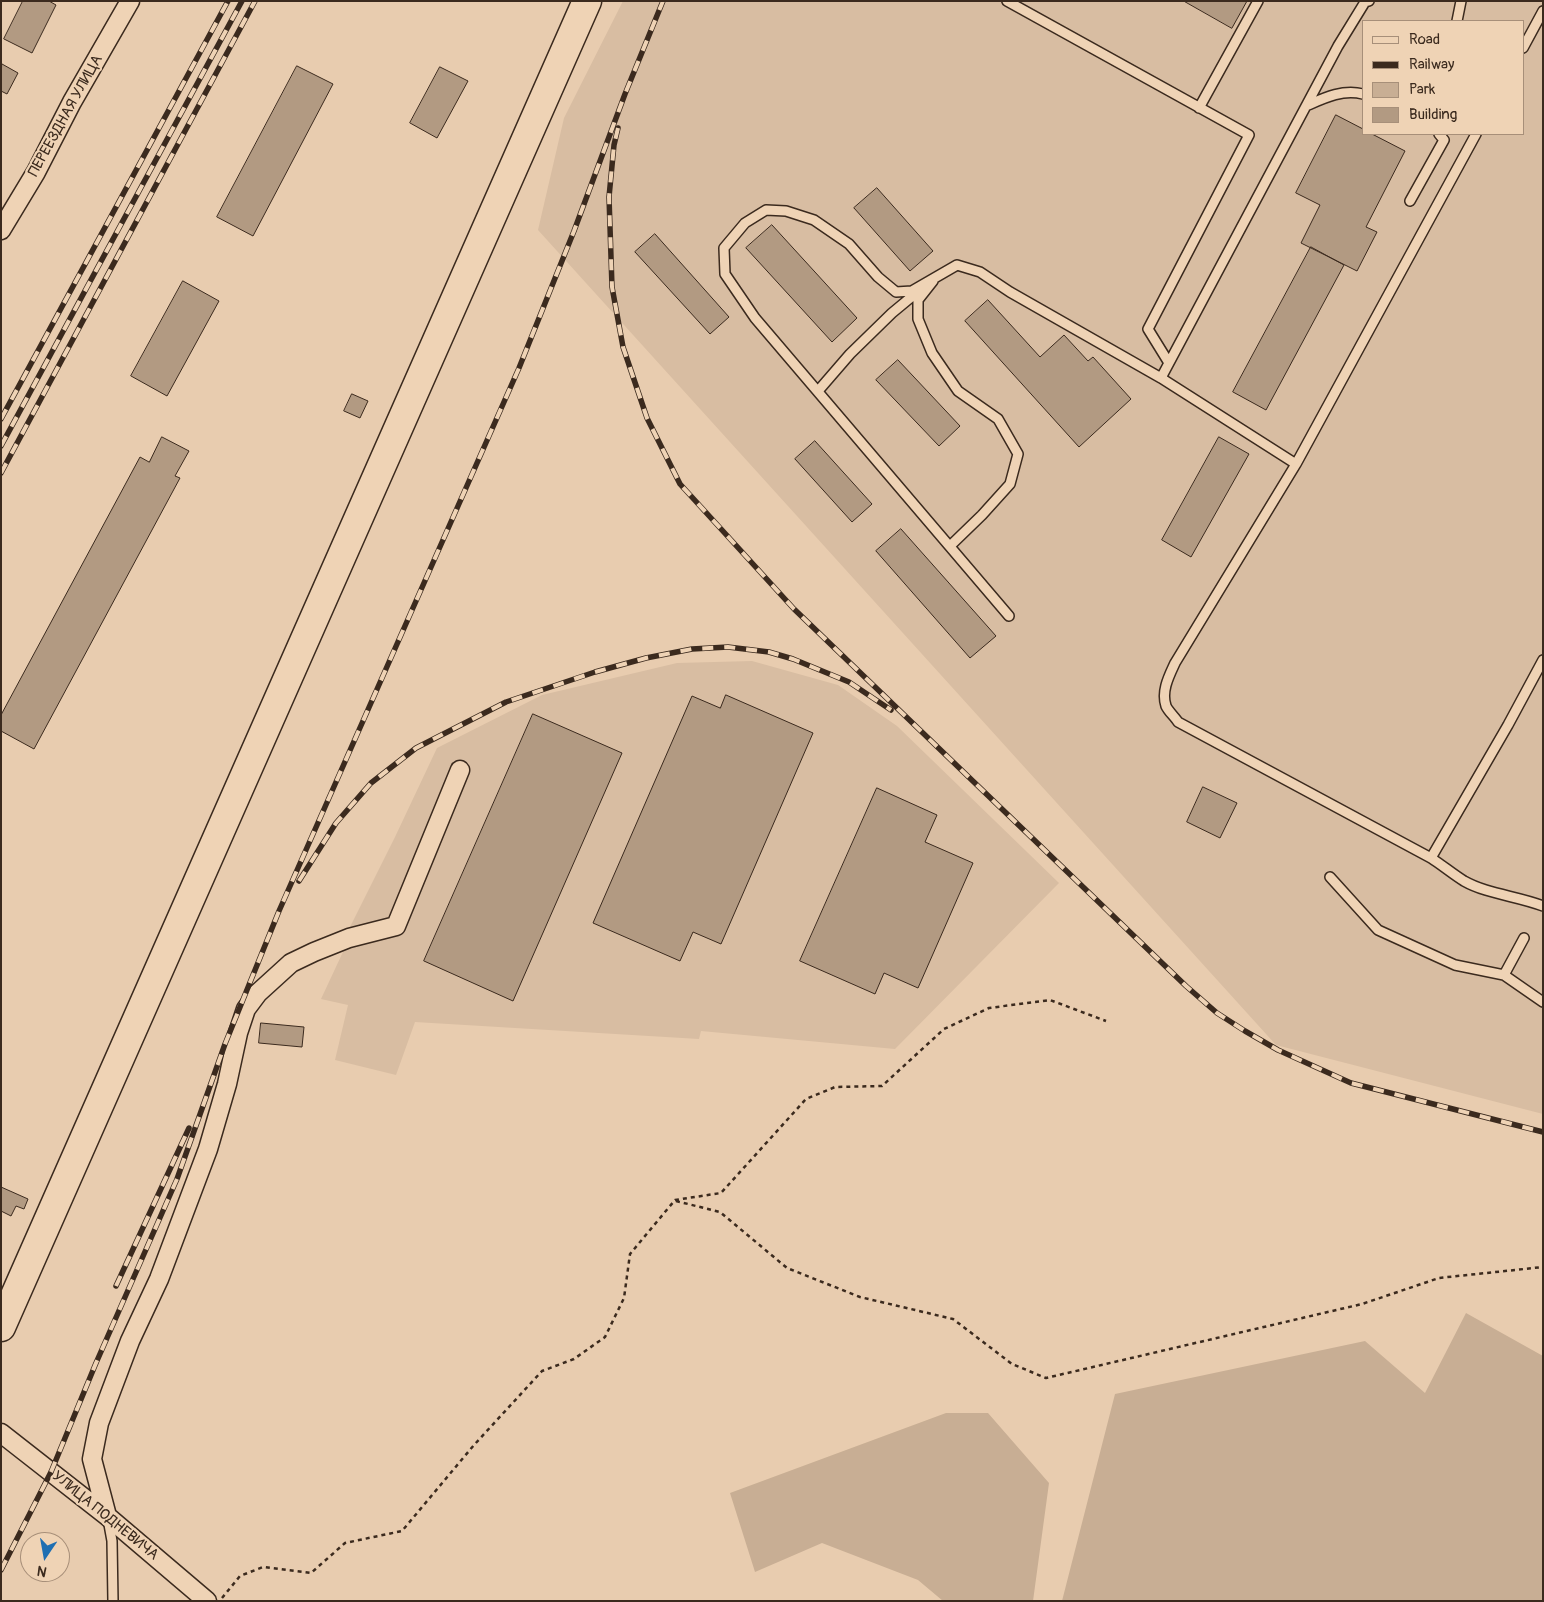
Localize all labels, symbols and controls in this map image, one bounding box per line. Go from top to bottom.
legend [1362,20,1524,135]
text: Road [1409,30,1440,49]
street label: ПЕРЕЕЗДНАЯ УЛИЦА [25,52,107,180]
text: Railway [1409,55,1454,74]
text: Park [1409,80,1435,99]
text: Building [1409,105,1457,124]
street label: УЛИЦА ПОДНЕВИЧА [48,1468,162,1564]
north arrow [20,1532,70,1582]
text: N [36,1562,48,1580]

